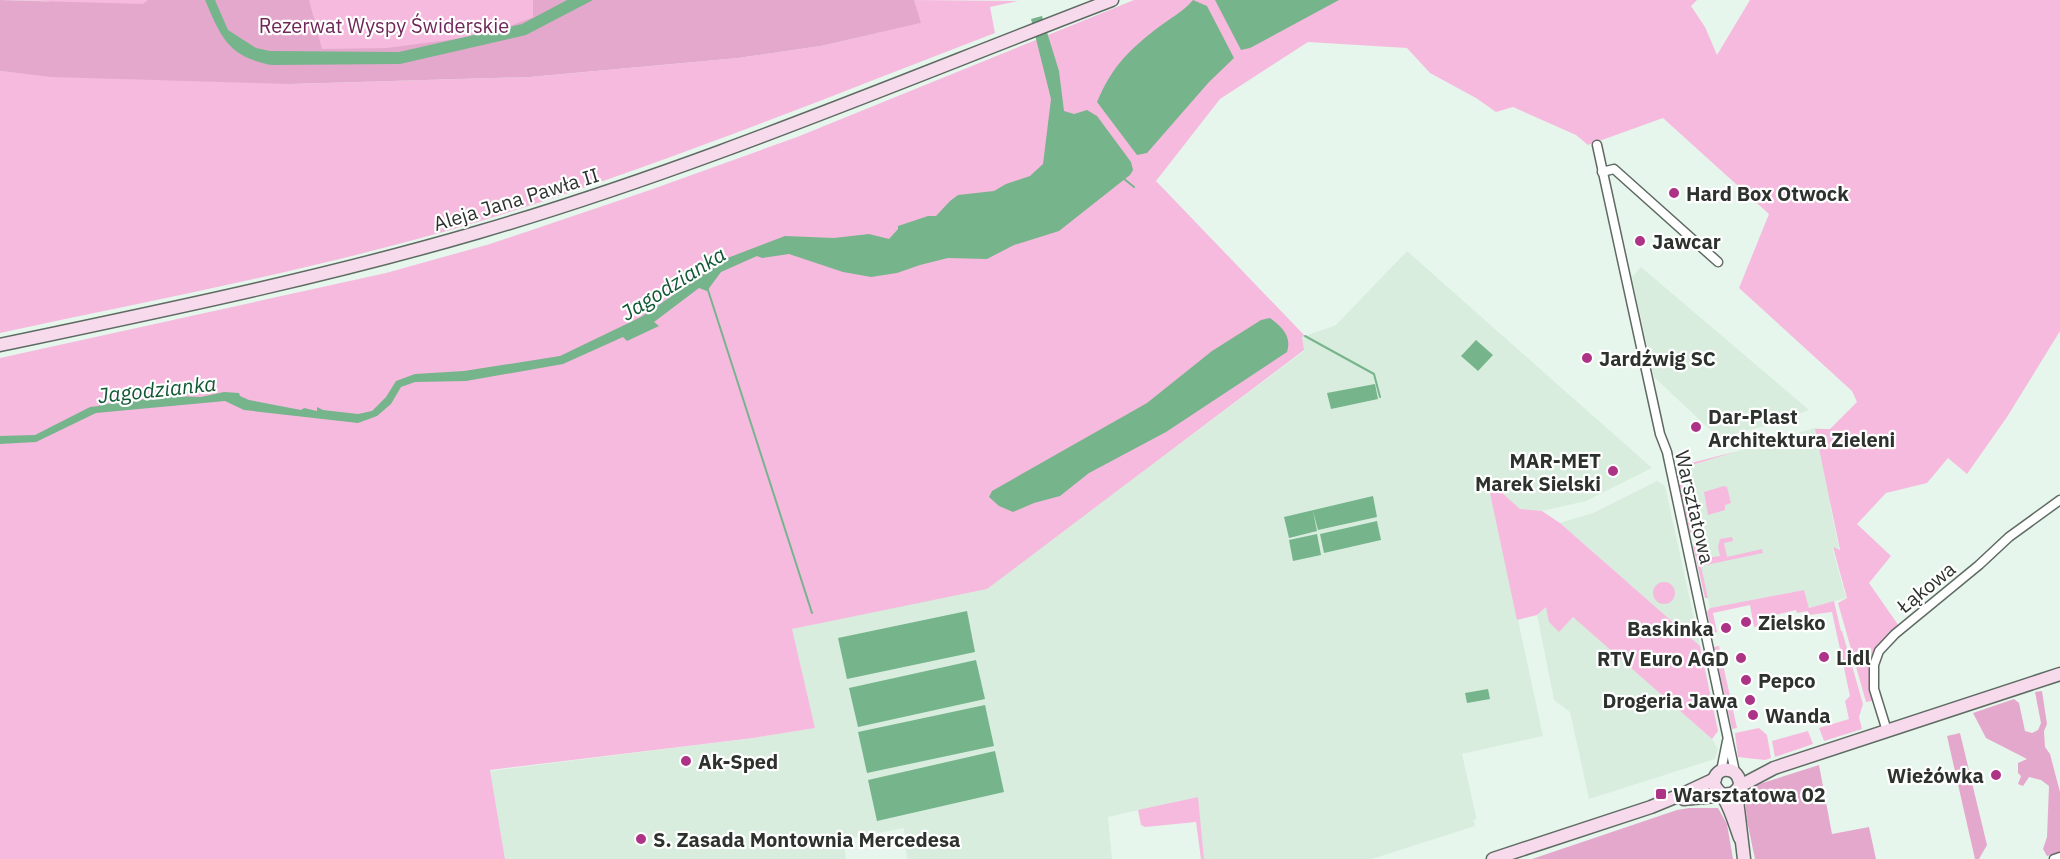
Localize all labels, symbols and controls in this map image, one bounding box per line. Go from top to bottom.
park label: Rezerwat Wyspy Świderskie [259,12,509,39]
street label: Aleja Jana Pawła II [430,161,602,237]
place label: Hard Box Otwock [1686,180,1849,207]
marker: Hard Box Otwock [1667,186,1681,200]
place label: Jawcar [1652,228,1721,255]
marker: Jawcar [1633,234,1647,248]
water label: Jagodzianka [615,240,731,326]
place label: Jardźwig SC [1599,345,1716,372]
marker: Jardźwig SC [1580,351,1594,365]
water label: Jagodzianka [96,369,218,409]
place label: Dar-Plast Architektura Zieleni [1708,403,1895,453]
marker: Dar-Plast Architektura Zieleni [1689,420,1703,434]
place label: MAR-MET Marek Sielski [1475,447,1601,497]
street label: Warsztatowa [1669,447,1721,567]
marker: MAR-MET Marek Sielski [1606,464,1620,478]
street label: Łąkowa [1890,555,1961,620]
place label: Zielsko [1758,609,1826,636]
place label: Baskinka [1627,615,1714,642]
marker: Zielsko [1739,615,1753,629]
marker: Baskinka [1719,621,1733,635]
place label: Lidl [1836,644,1871,671]
place label: RTV Euro AGD [1597,645,1729,672]
marker: Lidl [1817,650,1831,664]
marker: RTV Euro AGD [1734,651,1748,665]
place label: Pepco [1758,667,1816,694]
marker: Pepco [1739,673,1753,687]
place label: Drogeria Jawa [1602,687,1738,714]
marker: Drogeria Jawa [1743,693,1757,707]
place label: Wanda [1765,702,1831,729]
marker: Wanda [1746,708,1760,722]
place label: Ak-Sped [698,748,778,775]
marker: Ak-Sped [679,754,693,768]
place label: Wieżówka [1887,762,1984,789]
marker: Wieżówka [1989,768,2003,782]
place label: Warsztatowa 02 [1673,781,1826,808]
marker: Warsztatowa 02 [1654,787,1668,801]
place label: S. Zasada Montownia Mercedesa [653,826,960,853]
marker: S. Zasada Montownia Mercedesa [634,832,648,846]

